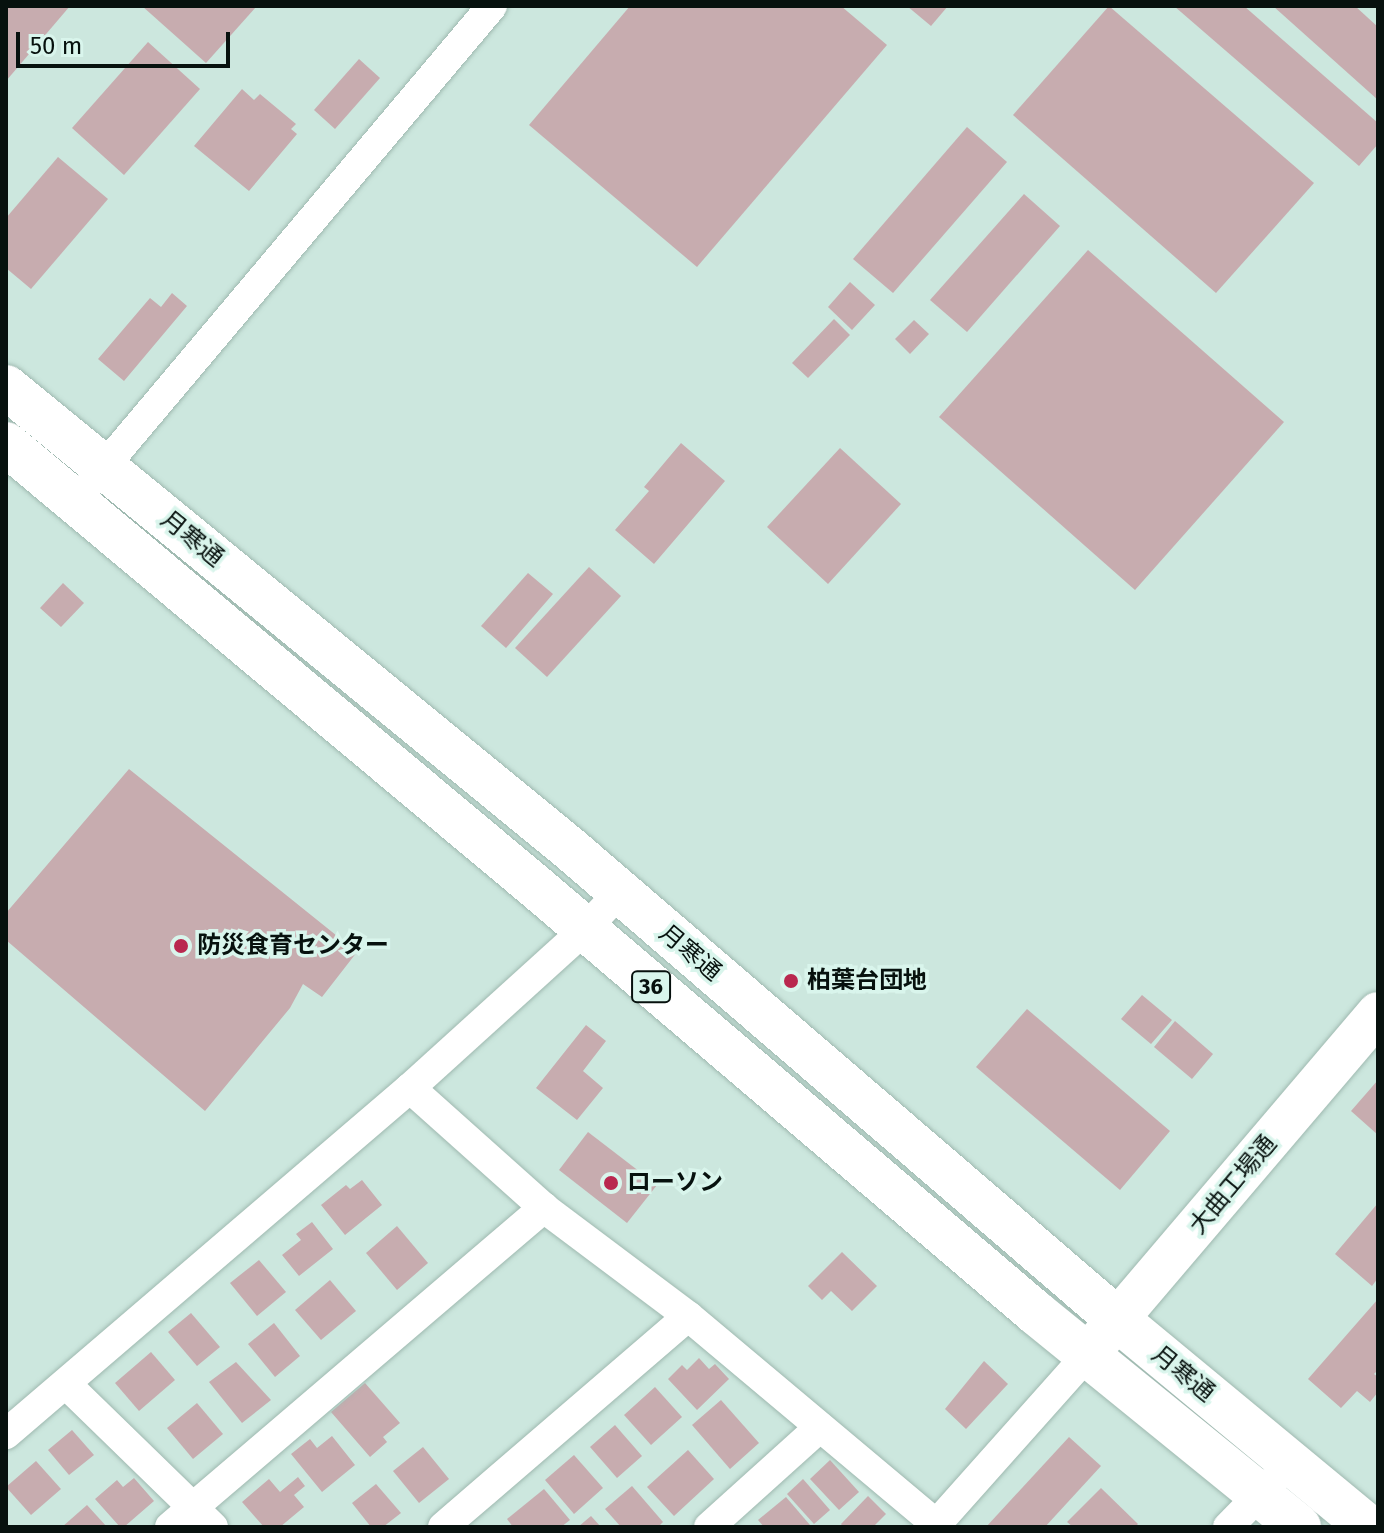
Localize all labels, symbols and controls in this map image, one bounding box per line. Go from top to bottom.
scale bar [20,16,234,66]
text: 50 m [30,32,82,60]
street label: 月寒通 [155,505,229,573]
street label: 月寒通 [653,919,727,987]
place label: 防災食育センター [197,932,389,960]
marker: 防災食育センター [172,937,190,955]
place label: 柏葉台団地 [807,967,927,995]
road number: 36 [631,969,671,1005]
marker: 柏葉台団地 [782,972,800,990]
street label: 大曲工場通 [1183,1130,1283,1240]
place label: ローソン [627,1169,723,1197]
marker: ローソン [602,1174,620,1192]
street label: 月寒通 [1146,1340,1220,1408]

